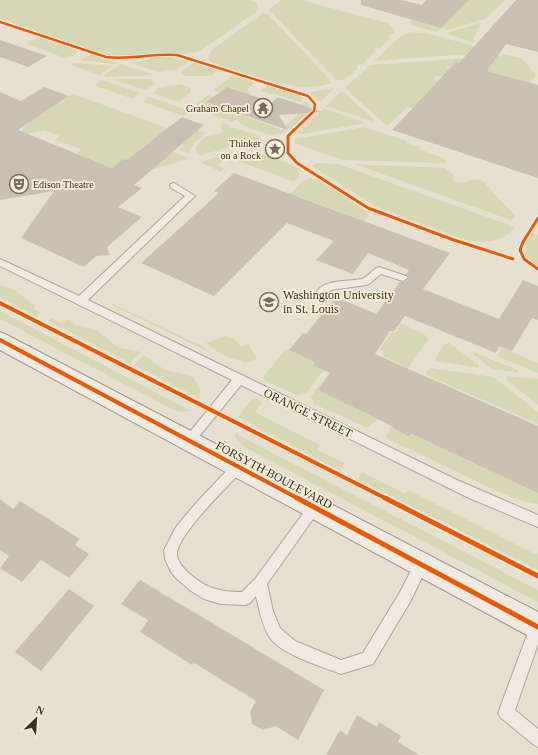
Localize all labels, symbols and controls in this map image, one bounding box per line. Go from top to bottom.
temple icon: Graham Chapel [252,97,274,119]
place label: Graham Chapel [186,103,249,114]
place label: Thinker on a Rock [220,138,262,161]
place icon: Thinker on a Rock [264,138,286,160]
theatre icon: Edison Theatre [8,173,30,195]
place label: Edison Theatre [33,179,94,190]
place label: Washington University in St. Louis [283,288,394,316]
school or university icon: Washington University in St. Louis [258,291,280,313]
street label: ORANGE STREET [261,385,355,441]
street label: FORSYTH BOULEVARD [213,438,335,512]
north arrow [16,699,56,739]
text: N [34,703,46,717]

